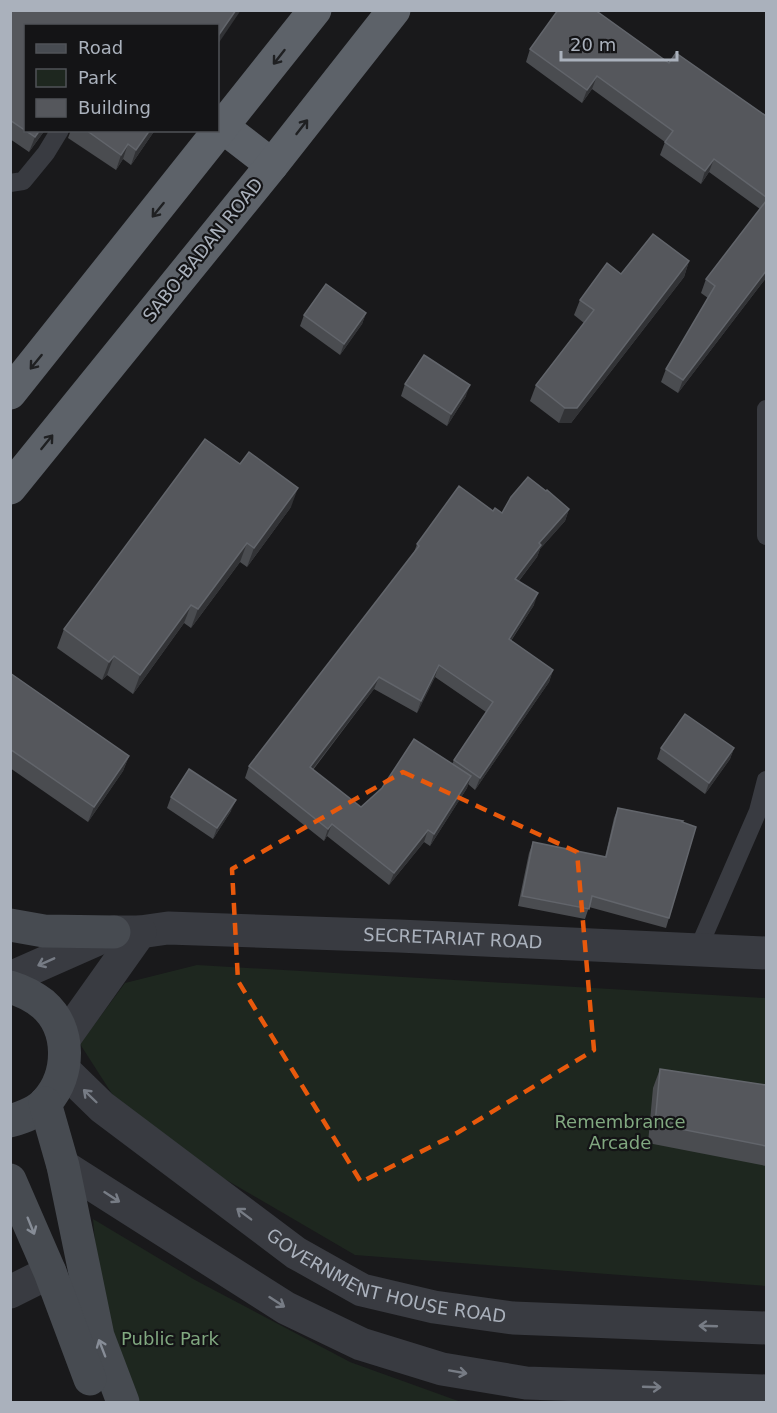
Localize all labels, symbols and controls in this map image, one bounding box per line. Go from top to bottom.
legend [24,24,219,132]
scale bar [561,24,676,62]
text: 20 m [570,34,616,55]
text: Road [78,37,123,58]
one-way arrow [273,48,286,64]
text: Park [78,67,117,88]
text: Building [78,97,151,118]
one-way arrow [295,120,308,136]
street label: SABO-BADAN ROAD [138,174,267,326]
one-way arrow [152,201,165,217]
one-way arrow [30,353,43,369]
one-way arrow [41,434,54,450]
street label: SECRETARIAT ROAD [363,924,543,953]
one-way arrow [37,958,55,969]
one-way arrow [82,1088,97,1103]
park label: Remembrance Arcade [554,1111,686,1153]
one-way arrow [103,1192,120,1204]
one-way arrow [237,1208,253,1221]
one-way arrow [26,1216,37,1234]
street label: GOVERNMENT HOUSE ROAD [263,1224,508,1327]
one-way arrow [268,1297,285,1309]
one-way arrow [699,1320,719,1332]
park label: Public Park [121,1328,220,1349]
one-way arrow [96,1339,107,1358]
one-way arrow [447,1366,467,1377]
one-way arrow [641,1381,661,1393]

